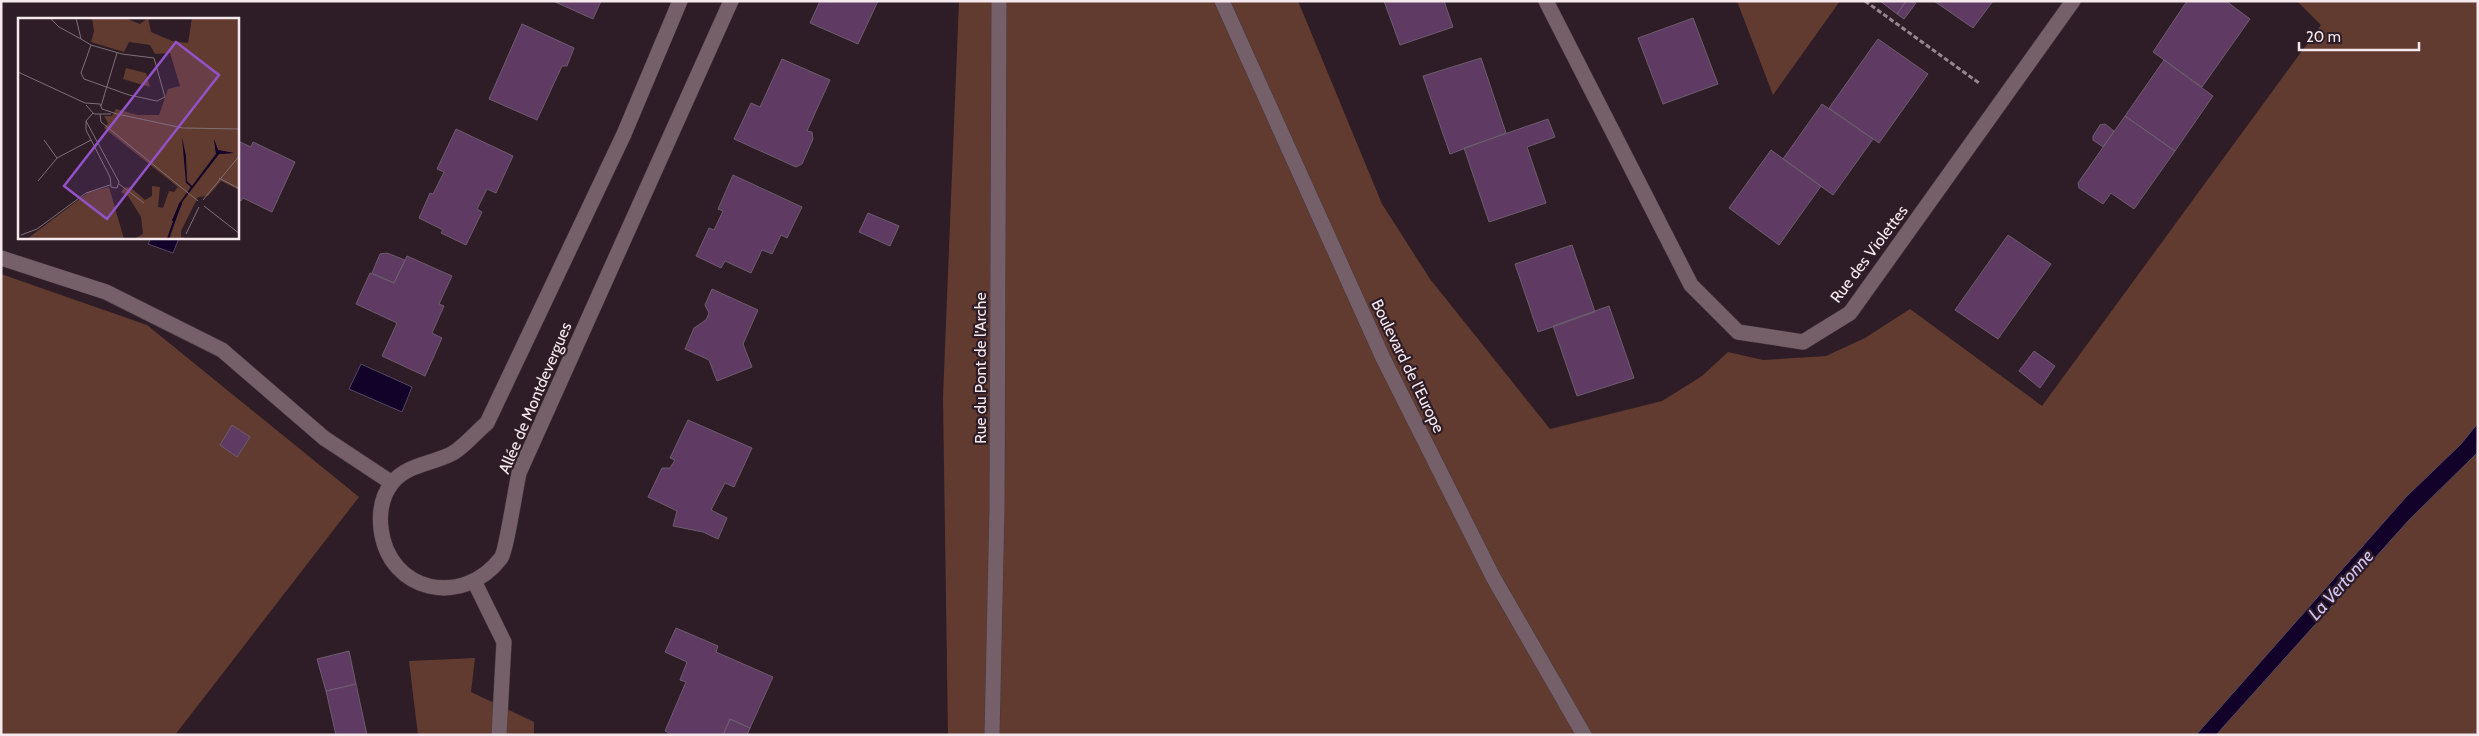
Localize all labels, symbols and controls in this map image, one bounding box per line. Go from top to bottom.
inset map [18,18,239,239]
scale bar [2299,20,2419,52]
text: 20 m [2306,28,2341,46]
street label: Rue des Violettes [1826,201,1912,306]
street label: Rue du Pont de l'Arche [971,292,990,444]
street label: Boulevard de l'Europe [1367,296,1449,436]
street label: Allée de Montdevergues [494,319,576,477]
water label: La Vertonne [2304,545,2378,625]

